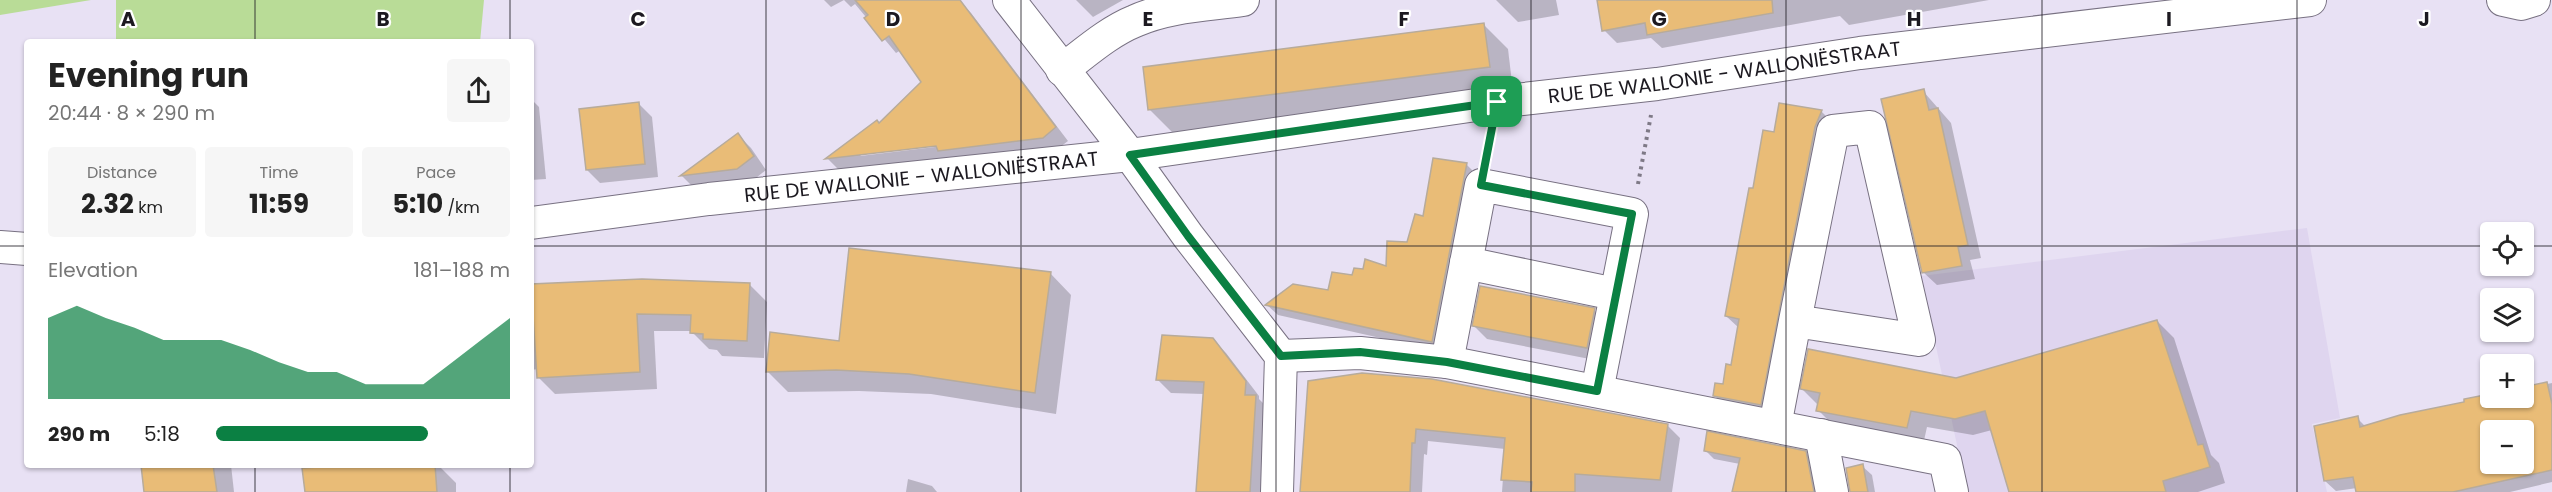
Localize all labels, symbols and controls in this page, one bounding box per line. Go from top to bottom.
text: A [121,5,136,33]
text: B [376,5,390,33]
text: C [630,5,646,33]
text: D [886,5,900,33]
text: E [1143,5,1153,33]
text: F [1399,5,1410,33]
text: G [1651,5,1667,33]
text: H [1907,5,1921,33]
text: I [2166,5,2172,33]
text: J [2418,5,2430,33]
street label: RUE DE WALLONIE - WALLONIËSTRAAT [1546,34,1902,110]
text: Evening run [48,52,249,99]
button: share [447,59,510,122]
pin [1471,76,1522,127]
icon: arrive [1480,85,1513,118]
text: 20:44 · 8 × 290 m [48,99,215,127]
street label: RUE DE WALLONIE - WALLONIËSTRAAT [743,144,1100,209]
text: Distance [87,161,157,184]
text: Time [260,161,299,184]
text: Pace [416,161,456,184]
text: 2.32 [81,186,134,222]
text: 11:59 [249,186,309,222]
text: 5:10 [392,186,443,222]
text: km [134,196,163,219]
text: /km [443,196,480,219]
map controls [2480,222,2534,474]
button: locate [2480,222,2534,276]
text: Elevation [48,256,138,284]
text: 181–188 m [413,256,510,284]
button: layers [2480,288,2534,342]
button: + [2480,354,2534,408]
text: 290 m [48,420,110,448]
text: 5:18 [144,420,180,448]
button: − [2480,420,2534,474]

